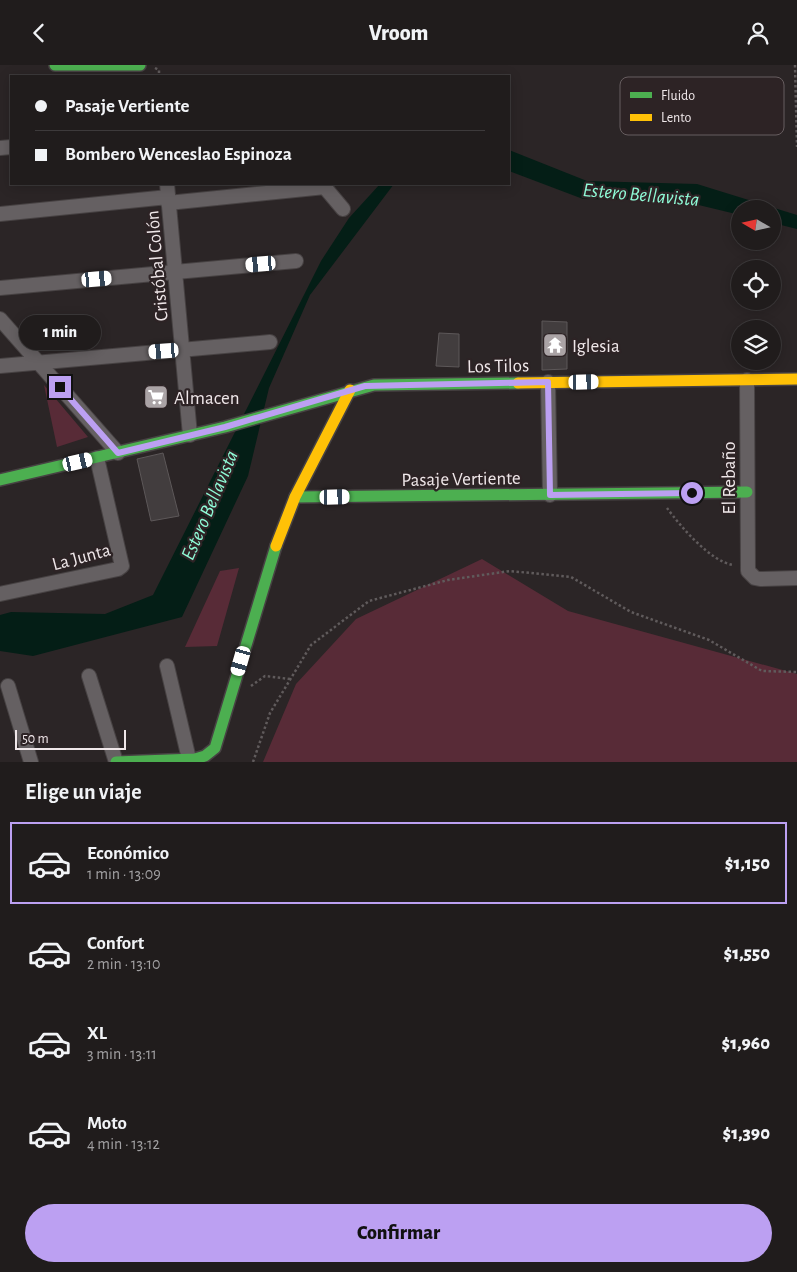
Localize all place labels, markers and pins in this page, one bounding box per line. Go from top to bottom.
temple icon: Iglesia [542,332,568,358]
place label: Iglesia [572,337,620,356]
supermarket icon: Almacen [143,384,169,410]
place label: Almacen [174,389,240,408]

